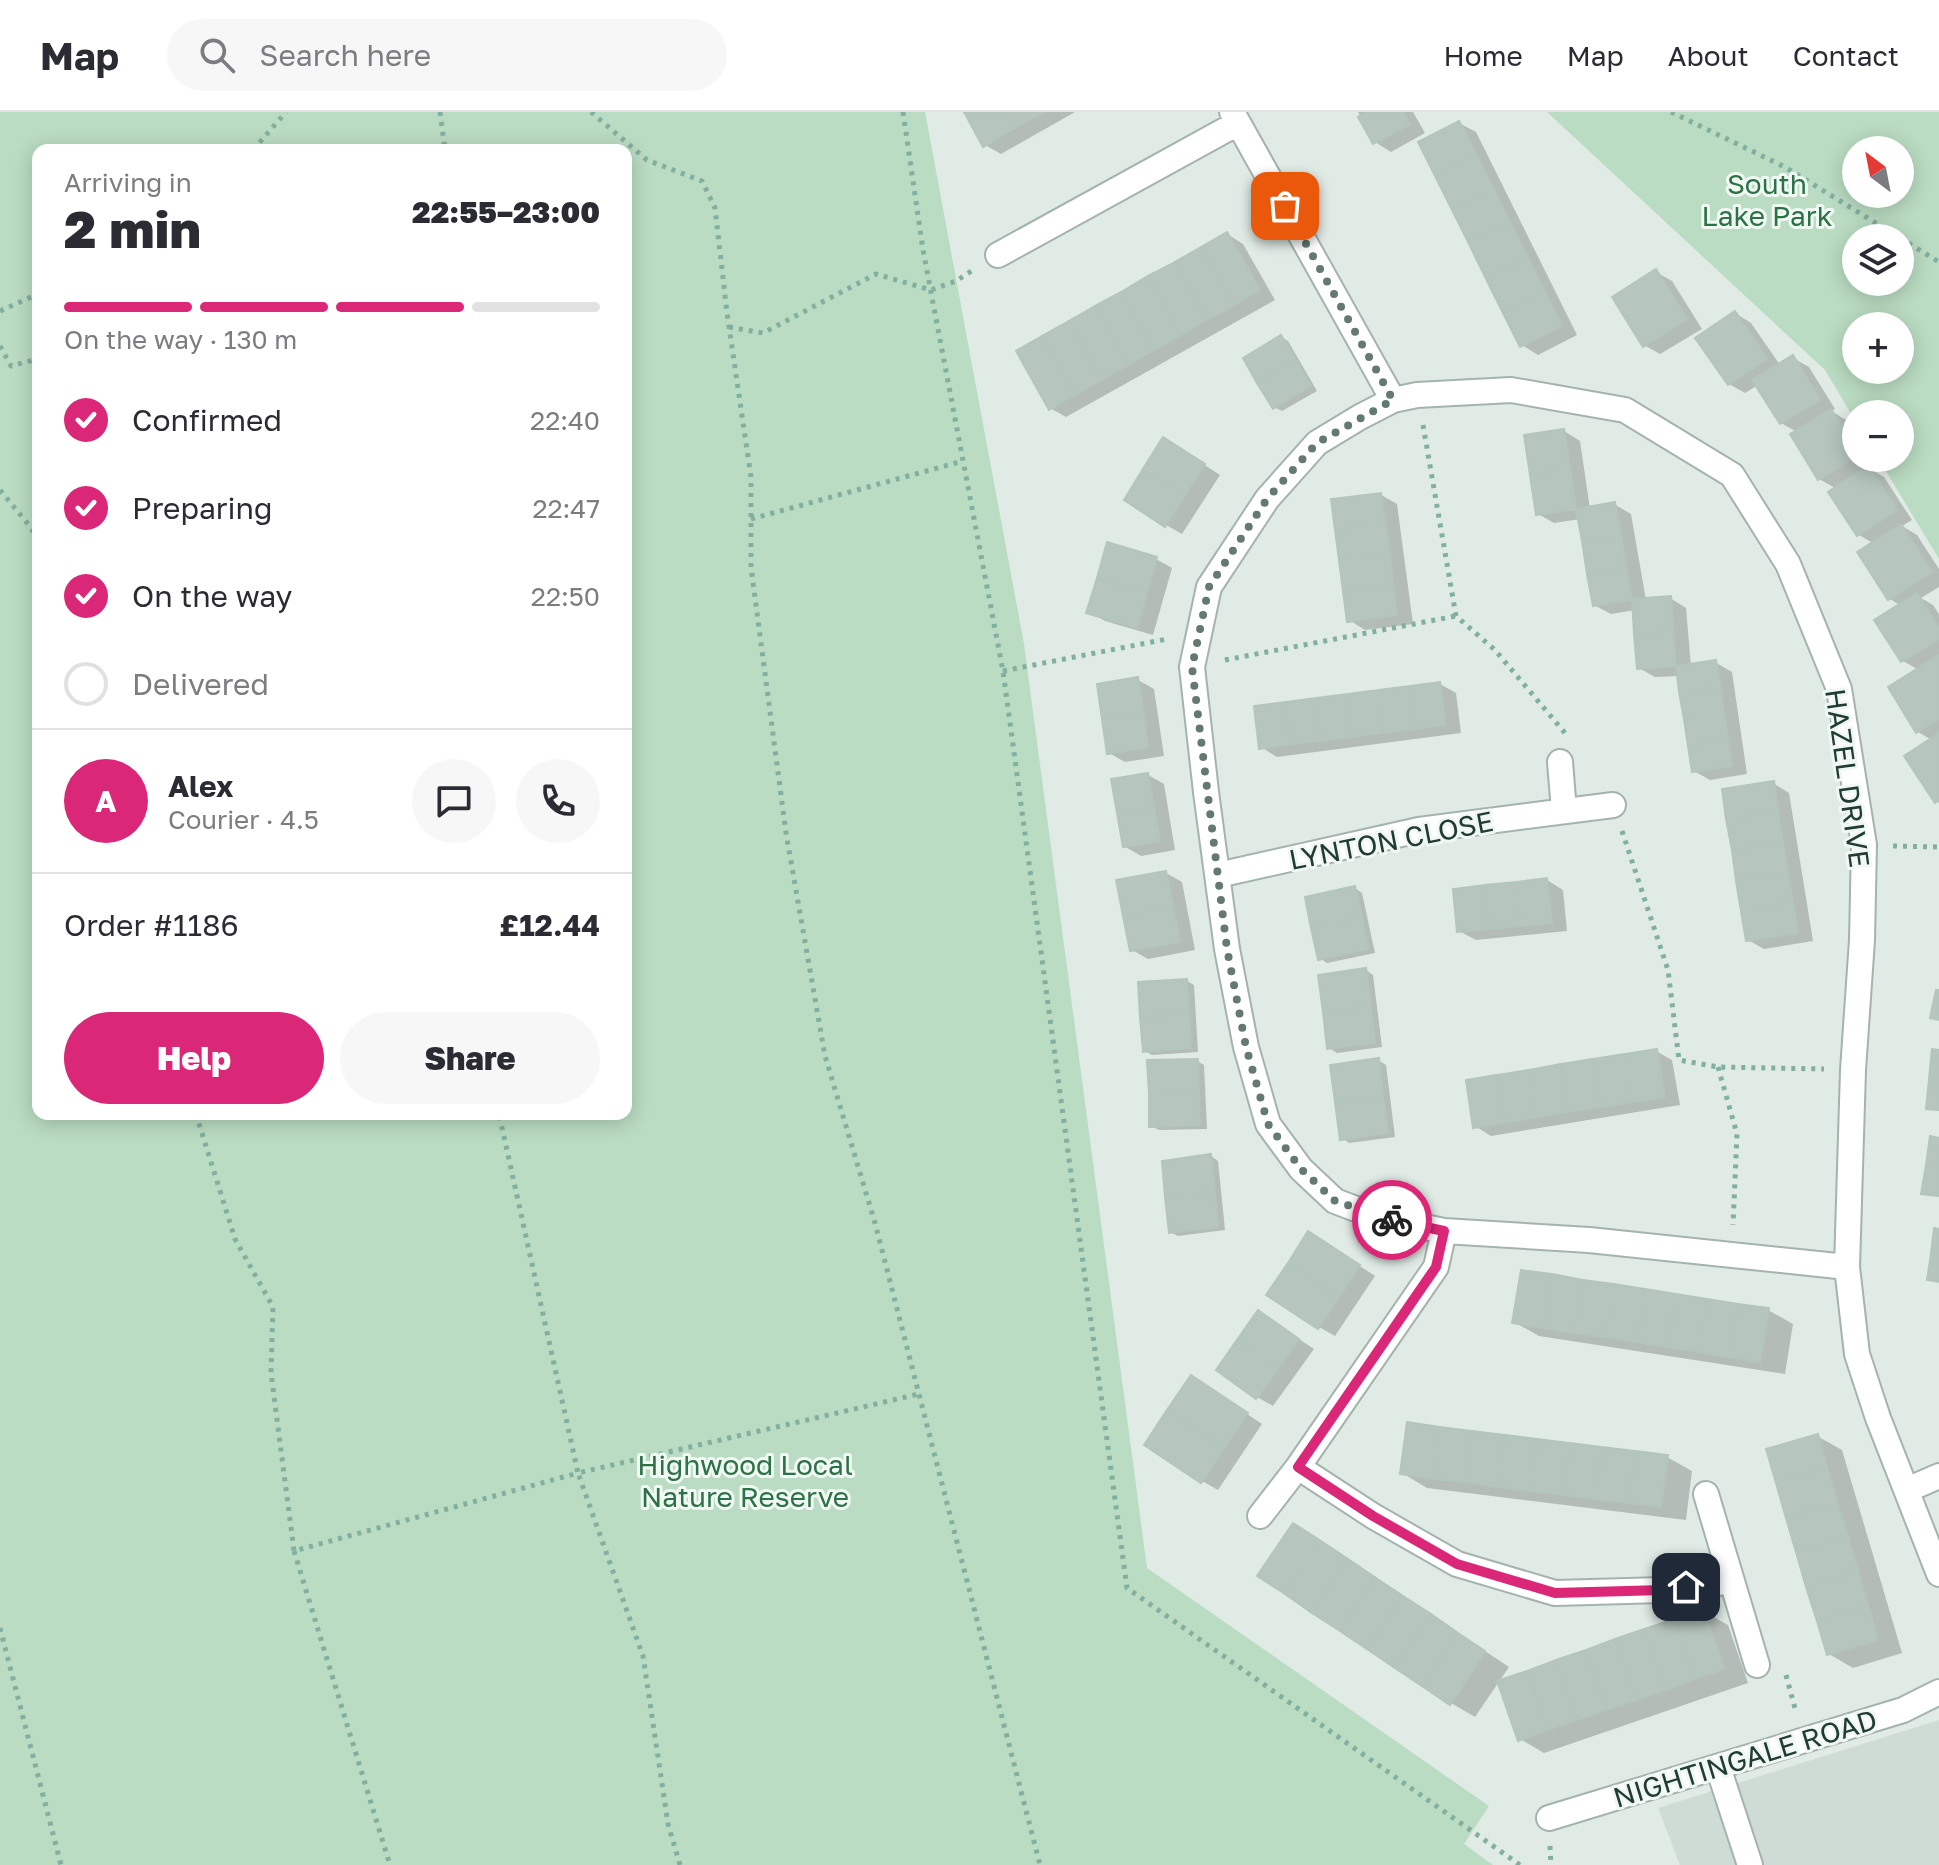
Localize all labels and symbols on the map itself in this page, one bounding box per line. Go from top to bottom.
north arrow [1842,136,1914,208]
park label: South Lake Park [1701,167,1833,232]
pin [1251,172,1319,240]
street label: HAZEL DRIVE [1819,687,1877,869]
street label: LYNTON CLOSE [1286,804,1496,876]
courier [1352,1180,1432,1260]
park label: Highwood Local Nature Reserve [637,1448,853,1513]
pin [1652,1553,1720,1621]
street label: NIGHTINGALE ROAD [1609,1702,1881,1814]

